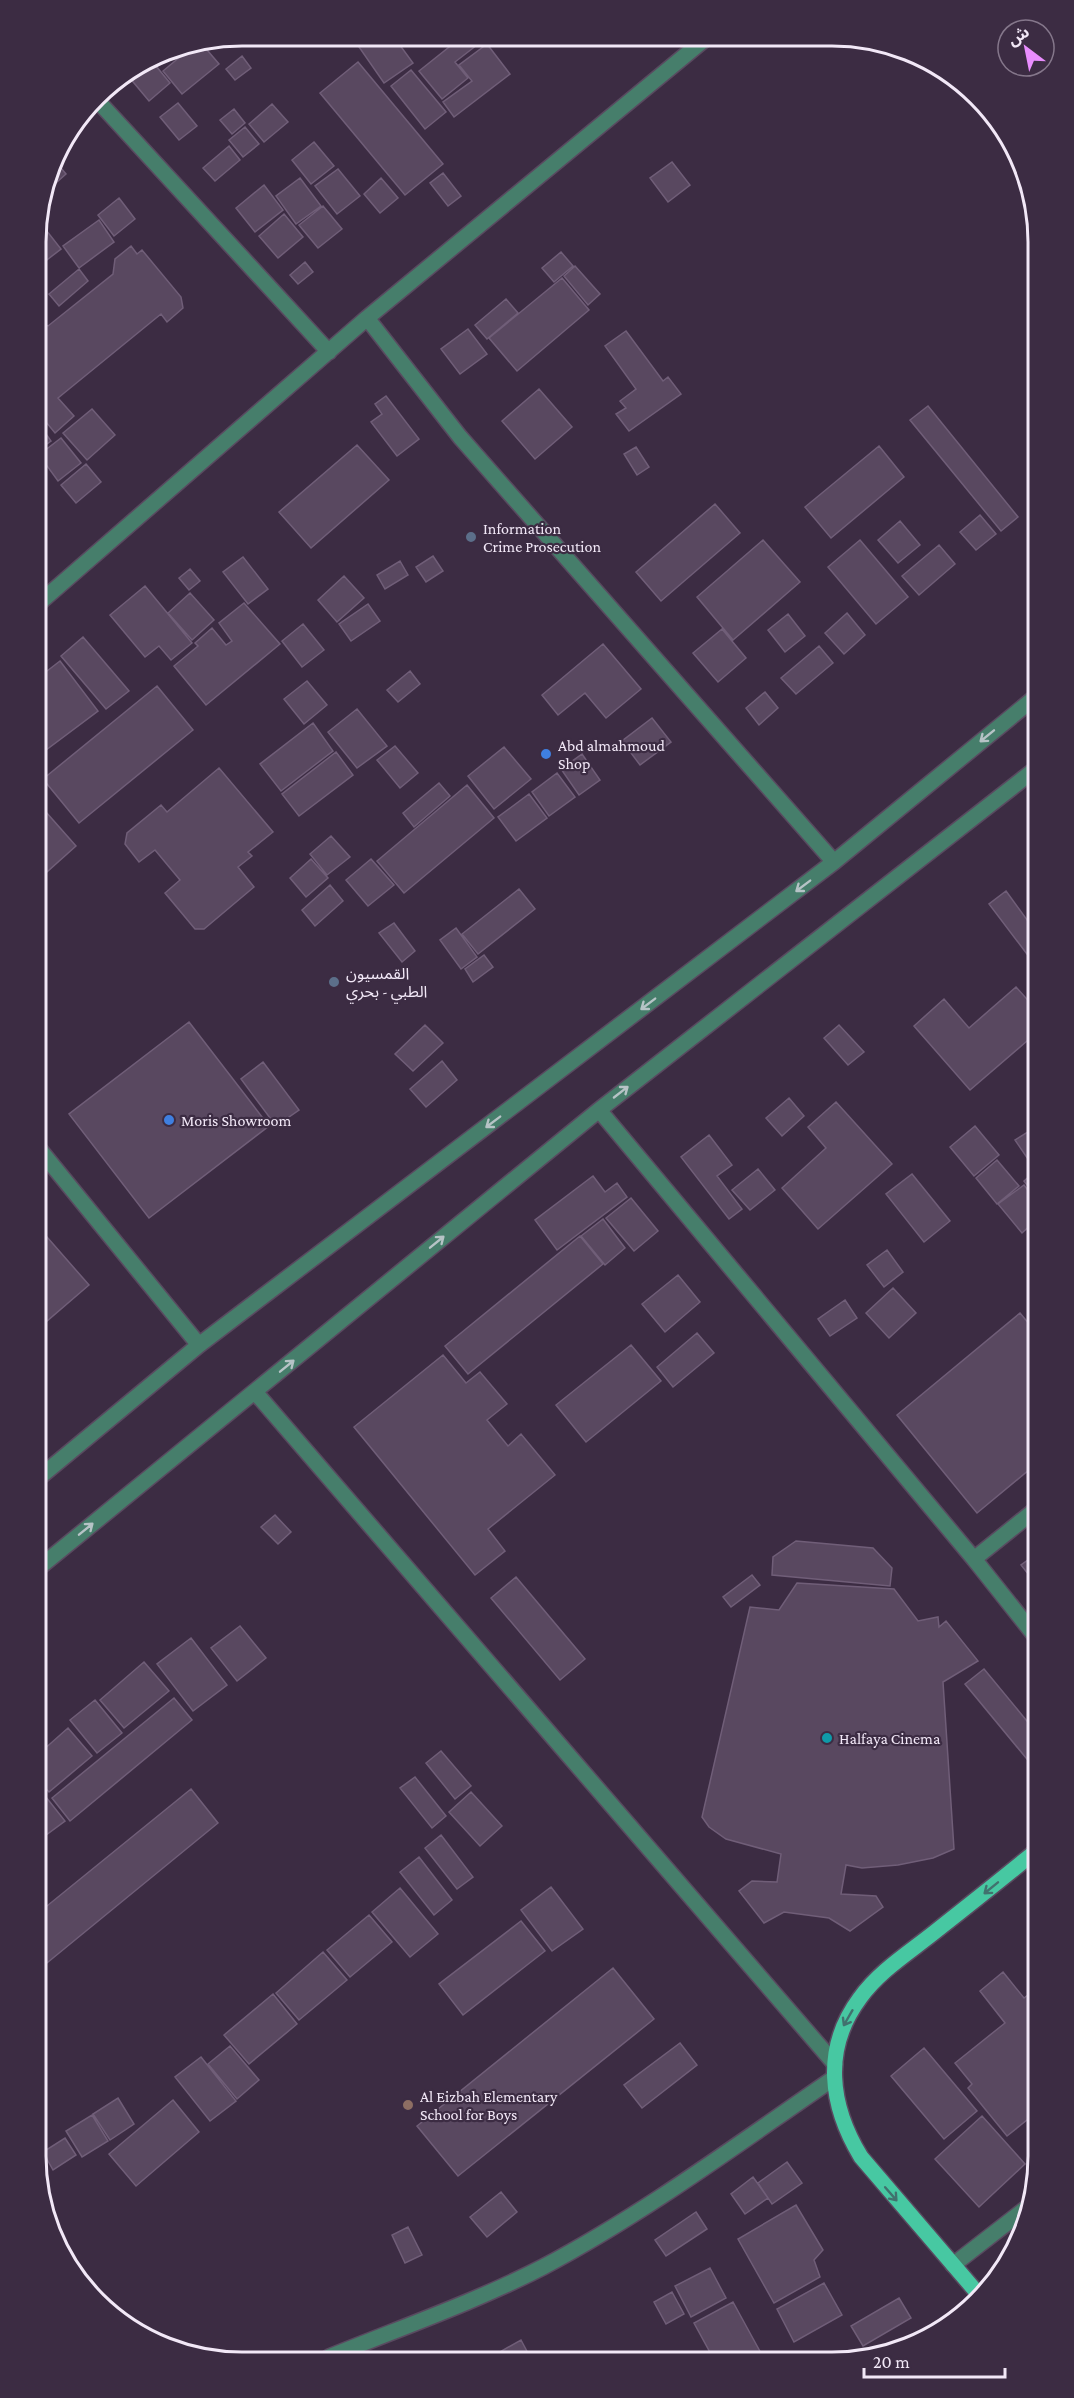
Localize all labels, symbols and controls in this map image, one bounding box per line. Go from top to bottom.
north arrow [996,18,1056,78]
text: ش [1005,23,1033,50]
place label: Information Crime Prosecution [483,520,601,555]
marker: Information Crime Prosecution [464,530,478,544]
one-way arrow [980,730,996,743]
place label: Abd almahmoud Shop [558,737,665,773]
marker: Abd almahmoud Shop [539,747,553,761]
one-way arrow [796,879,812,892]
place label: القمسيون الطبي - بحري [346,965,427,1004]
marker: القمسيون الطبي - بحري [327,975,341,989]
one-way arrow [641,997,657,1010]
one-way arrow [612,1086,628,1099]
place label: Moris Showroom [181,1112,291,1129]
marker: Moris Showroom [162,1113,176,1127]
one-way arrow [485,1115,501,1128]
one-way arrow [429,1236,445,1249]
one-way arrow [279,1360,295,1373]
one-way arrow [78,1522,94,1535]
place label: Halfaya Cinema [839,1730,941,1748]
marker: Halfaya Cinema [820,1731,834,1745]
one-way arrow [983,1881,999,1894]
one-way arrow [842,2009,854,2026]
place label: Al Eizbah Elementary School for Boys [420,2088,558,2124]
marker: Al Eizbah Elementary School for Boys [401,2098,415,2112]
one-way arrow [884,2186,898,2201]
scale bar [864,2341,1005,2379]
text: 20 m [873,2352,910,2372]

